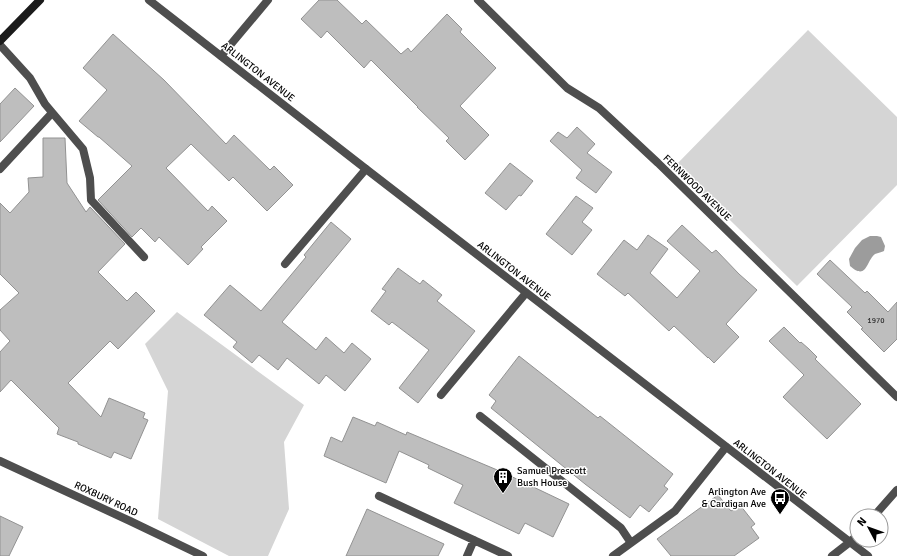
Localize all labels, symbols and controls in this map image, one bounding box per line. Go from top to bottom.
street label: ARLINGTON AVENUE [219,40,297,105]
street label: FERNWOOD AVENUE [660,152,734,224]
street label: ARLINGTON AVENUE [475,239,553,304]
house number: 1970 [867,315,885,325]
street label: ARLINGTON AVENUE [731,437,809,502]
place label: Samuel Prescott Bush House [517,465,587,489]
building icon: Samuel Prescott Bush House [492,466,514,494]
street label: ROXBURY ROAD [72,479,140,519]
place label: Arlington Ave & Cardigan Ave [702,486,766,510]
bus stop icon: Arlington Ave & Cardigan Ave [769,487,791,515]
north arrow [849,508,889,548]
text: N [854,515,869,529]

